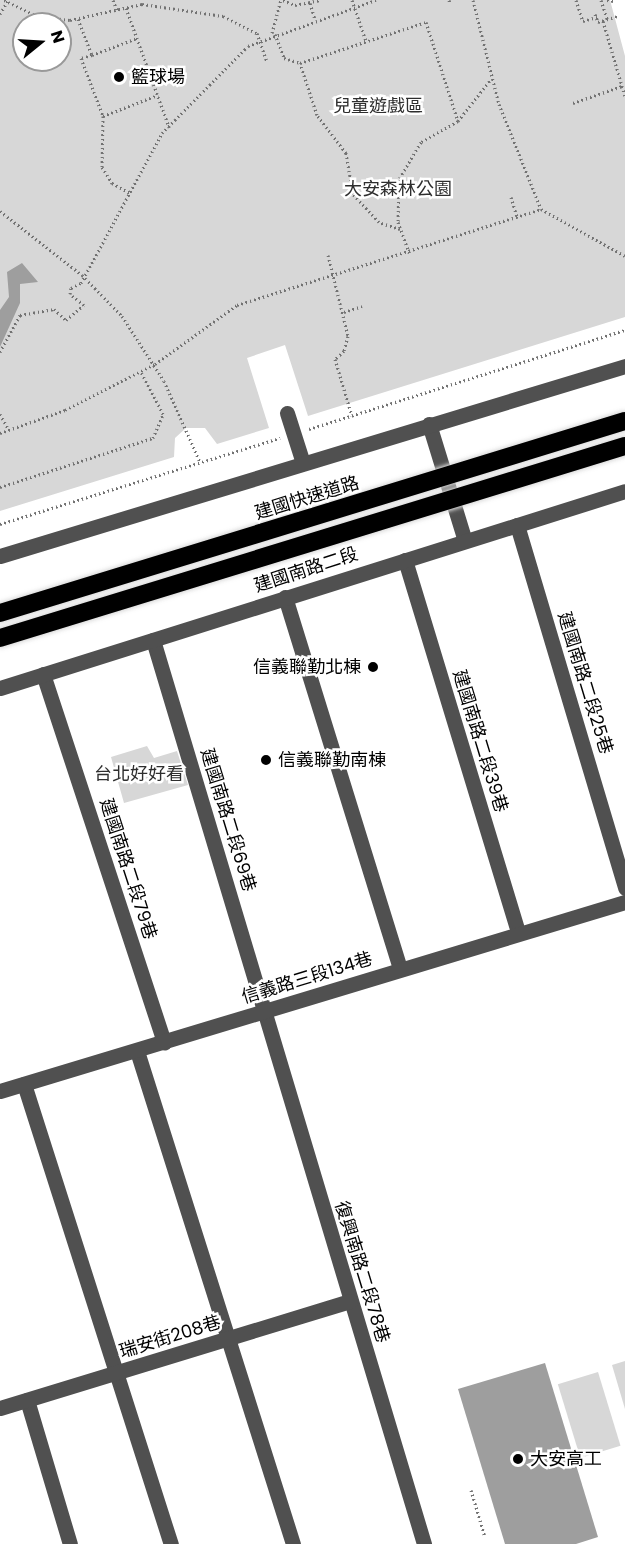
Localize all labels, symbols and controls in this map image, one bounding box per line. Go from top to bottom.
north arrow [12,12,72,72]
text: N [45,28,70,46]
place label: 籃球場 [131,66,185,88]
marker: 籃球場 [112,70,126,84]
park label: 兒童遊戲區 [333,95,423,117]
park label: 大安森林公園 [344,178,452,200]
street label: 建國快速道路 [252,472,362,524]
street label: 建國南路二段 [251,543,361,597]
street label: 建國南路二段25巷 [553,609,617,757]
place label: 信義聯勤北棟 [253,656,361,678]
marker: 信義聯勤北棟 [366,660,380,674]
street label: 建國南路二段39巷 [448,667,512,815]
street label: 建國南路二段69巷 [196,746,260,894]
place label: 信義聯勤南棟 [278,749,386,771]
marker: 信義聯勤南棟 [259,753,273,767]
park label: 台北好好看 [94,763,184,785]
street label: 建國南路二段79巷 [95,796,161,942]
street label: 信義路三段134巷 [239,948,375,1008]
street label: 復興南路二段78巷 [330,1198,394,1346]
street label: 瑞安街208巷 [117,1311,223,1363]
place label: 大安高工 [530,1448,602,1470]
marker: 大安高工 [511,1452,525,1466]

